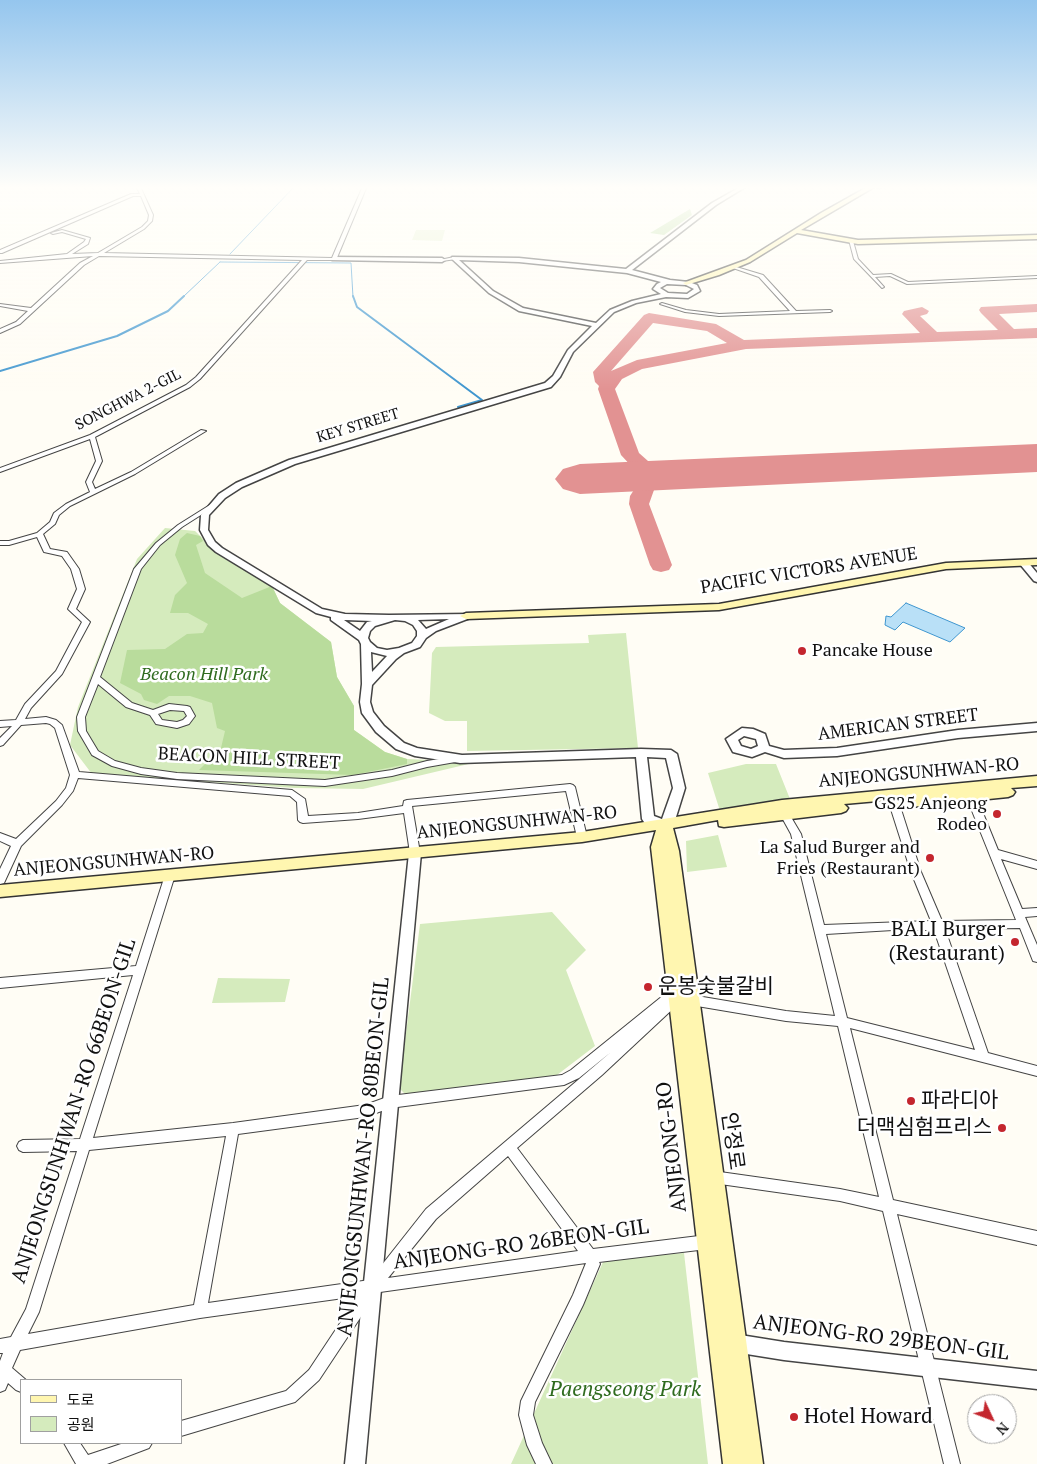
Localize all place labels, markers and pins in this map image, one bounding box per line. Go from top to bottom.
place label: Pancake House [812,640,933,662]
marker: Pancake House [796,645,808,657]
place label: GS25 Anjeong Rodeo [874,793,987,836]
marker: GS25 Anjeong Rodeo [991,808,1003,820]
place label: La Salud Burger and Fries (Restaurant) [760,837,920,880]
marker: La Salud Burger and Fries (Restaurant) [924,852,936,864]
place label: BALI Burger (Restaurant) [889,917,1005,967]
marker: BALI Burger (Restaurant) [1009,936,1021,948]
place label: 운봉숯불갈비 [658,974,774,1000]
marker: 운봉숯불갈비 [642,981,654,993]
place label: 파라디아 [921,1088,998,1114]
marker: 파라디아 [905,1095,917,1107]
place label: 더맥심험프리스 [857,1115,992,1141]
marker: 더맥심험프리스 [996,1122,1008,1134]
place label: Hotel Howard [804,1404,933,1430]
marker: Hotel Howard [788,1411,800,1423]

